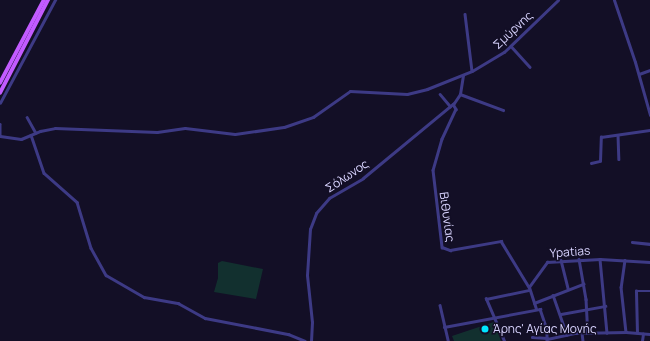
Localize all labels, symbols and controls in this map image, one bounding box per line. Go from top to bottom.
street label: Σμύρνης [490,8,536,52]
street label: Σόλωνος [323,156,371,196]
street label: Βιθυνίας [436,191,458,243]
street label: Ypatias [549,243,591,261]
place label: Άρης' Αγίας Μονής [493,322,597,336]
marker: Άρης' Αγίας Μονής [480,324,490,334]

